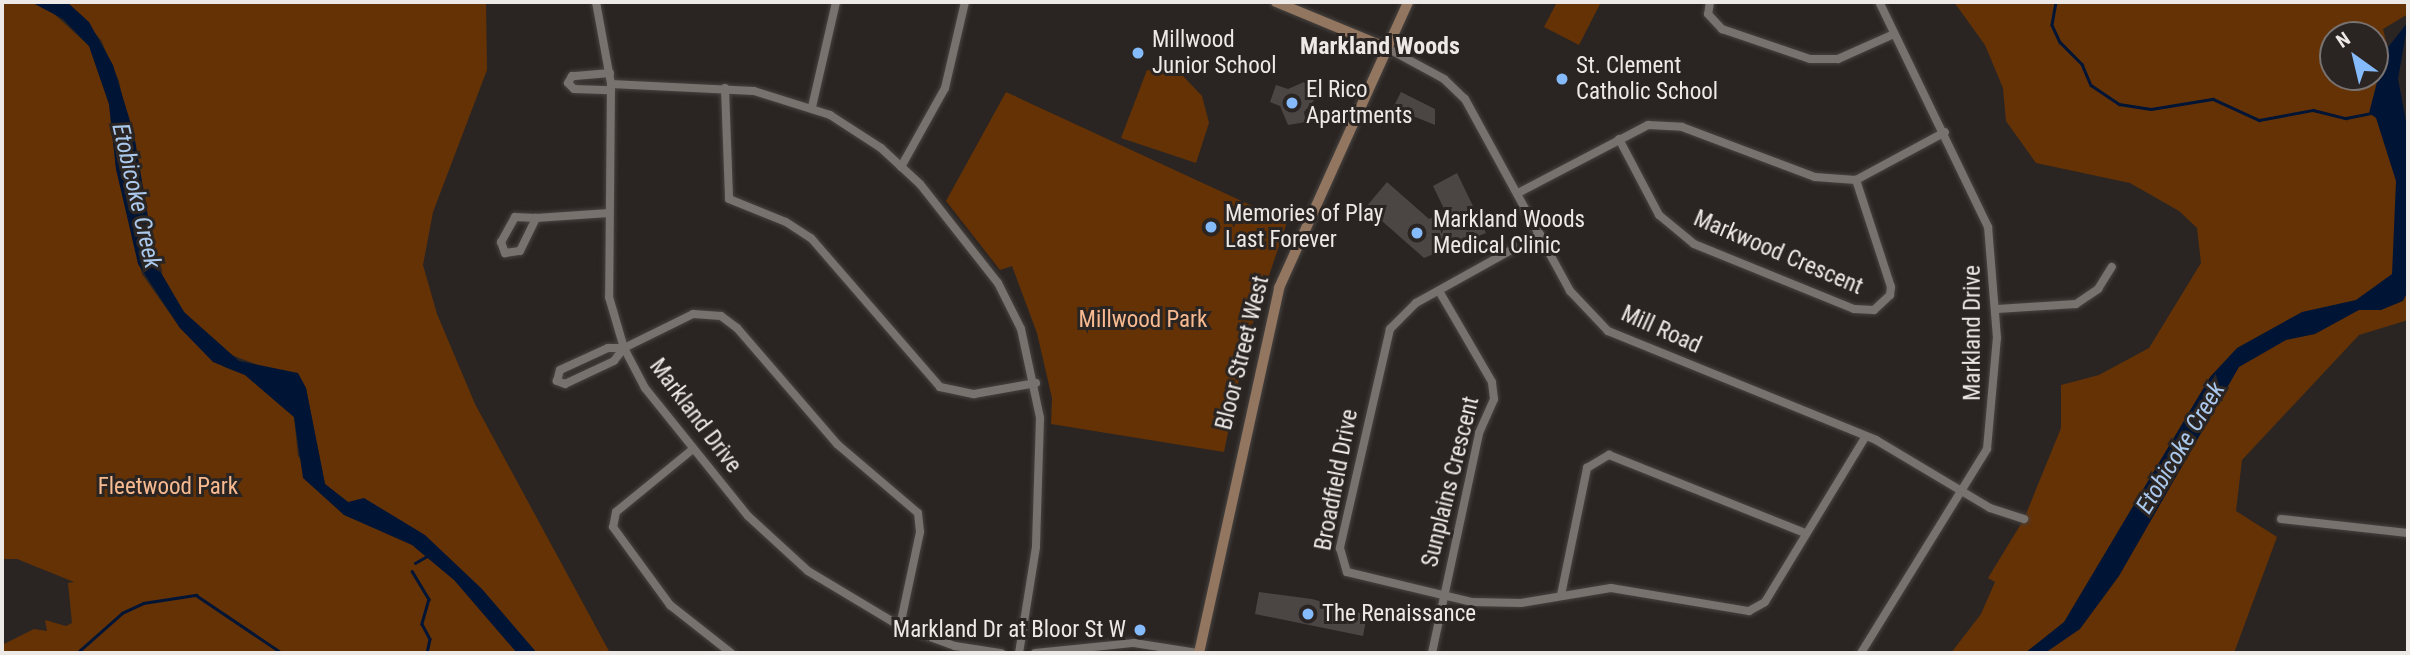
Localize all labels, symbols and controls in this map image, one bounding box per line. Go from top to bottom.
north arrow [2319,21,2389,91]
place label: Millwood Junior School [1152,26,1277,80]
text: N [2332,27,2354,53]
district label: Markland Woods [1300,33,1460,61]
marker: Millwood Junior School [1130,45,1146,61]
place label: St. Clement Catholic School [1576,52,1718,106]
marker: St. Clement Catholic School [1554,71,1570,87]
place label: El Rico Apartments [1306,76,1413,130]
marker: El Rico Apartments [1284,95,1300,111]
water label: Etobicoke Creek [105,121,167,271]
place label: Memories of Play Last Forever [1225,200,1383,254]
street label: Markwood Crescent [1689,205,1867,301]
place label: Markland Woods Medical Clinic [1433,206,1585,260]
marker: Memories of Play Last Forever [1203,219,1219,235]
marker: Markland Woods Medical Clinic [1407,223,1427,243]
street label: Markland Drive [1959,265,1987,401]
street label: Bloor Street West [1211,273,1275,433]
street label: Mill Road [1617,300,1705,360]
park label: Millwood Park [1079,306,1207,334]
street label: Markland Drive [643,353,747,479]
water label: Etobicoke Creek [2130,377,2232,519]
street label: Sunplains Crescent [1417,394,1485,570]
street label: Broadfield Drive [1310,407,1364,553]
park label: Fleetwood Park [98,473,238,501]
place label: The Renaissance [1322,600,1476,628]
marker: The Renaissance [1300,606,1316,622]
place label: Markland Dr at Bloor St W [893,616,1126,644]
marker: Markland Dr at Bloor St W [1132,622,1148,638]

